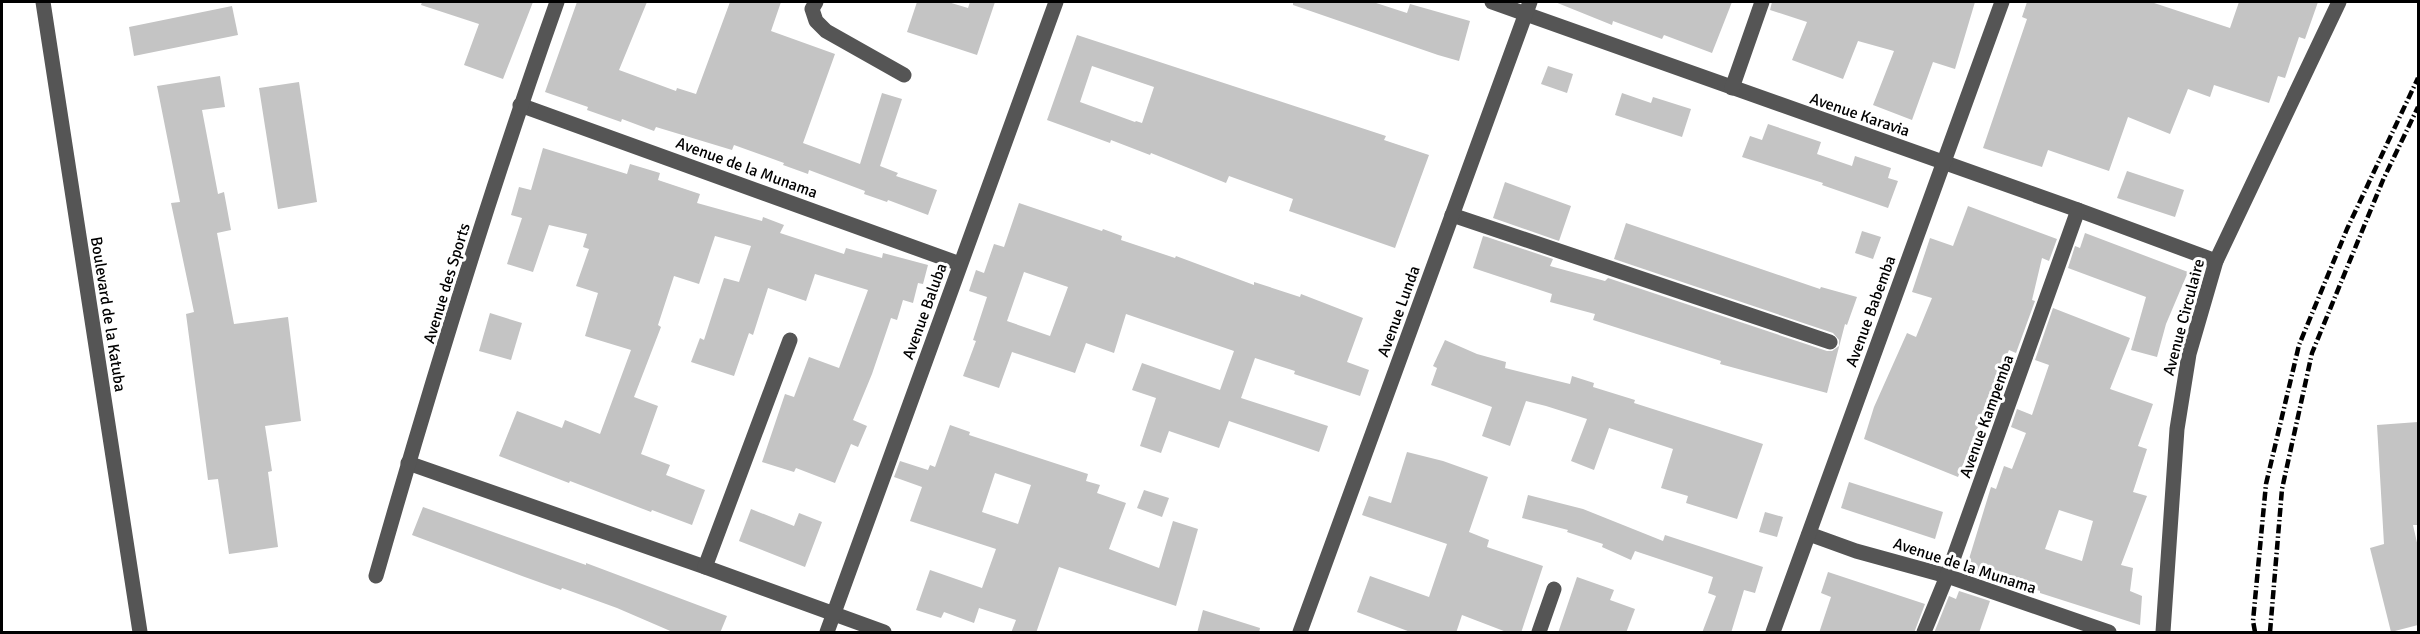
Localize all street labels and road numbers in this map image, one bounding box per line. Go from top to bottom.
street label: Avenue Karavia [1807,88,1912,141]
street label: Avenue de la Munama [673,133,820,203]
street label: Avenue des Sports [419,221,475,346]
street label: Boulevard de la Katuba [86,235,130,393]
street label: Avenue Babemba [1842,253,1900,370]
street label: Avenue Circulaire [2159,257,2209,378]
street label: Avenue Baluba [898,260,952,362]
street label: Avenue Lunda [1373,263,1425,360]
street label: Avenue Kampemba [1955,352,2019,481]
street label: Avenue de la Munama [1891,533,2039,599]

